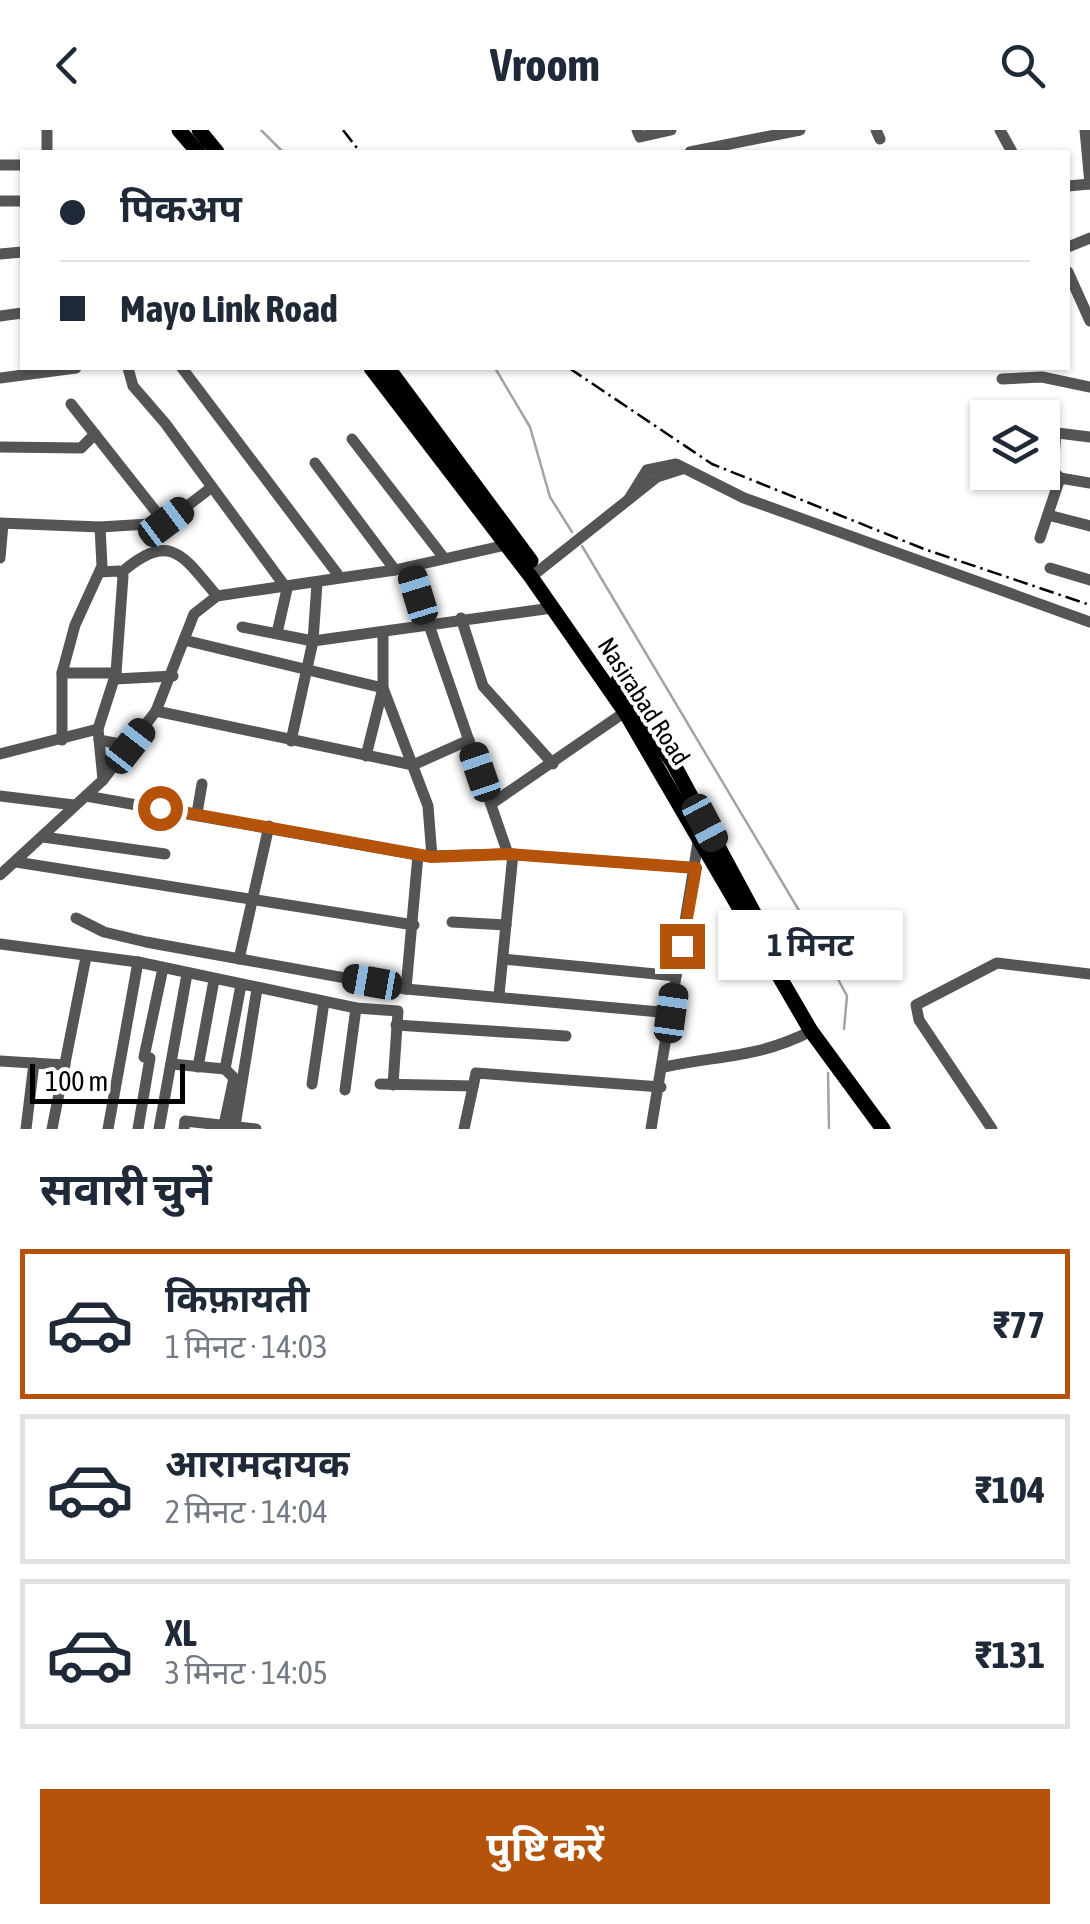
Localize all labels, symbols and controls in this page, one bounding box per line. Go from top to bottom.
icon: back [40,38,95,93]
icon: search [995,38,1050,93]
text: Vroom [490,39,600,91]
text: पिकअप [120,187,242,230]
text: Mayo Link Road [120,287,338,330]
map controls [970,400,1060,490]
button: layers [970,400,1060,490]
car [133,492,199,552]
car [395,562,441,628]
street label: Nasirabad Road [593,632,695,770]
car [100,713,160,779]
car [456,739,504,805]
route start [138,786,183,831]
car [678,789,732,857]
callout: 1 मिनट [717,911,902,981]
route end [660,924,705,969]
text: 1 मिनट [767,926,854,963]
car [340,962,404,1002]
car [652,981,690,1045]
scale bar [30,1059,185,1104]
text: 100 m [45,1065,108,1097]
text: सवारी चुनें [40,1163,212,1215]
text: किफ़ायती [165,1277,309,1320]
icon: car [45,1279,135,1369]
text: ₹77 [993,1303,1045,1346]
text: 1 मिनट · 14:03 [165,1328,328,1365]
text: आरामदायक [165,1442,349,1485]
icon: car [45,1444,135,1534]
text: ₹104 [975,1468,1045,1511]
text: 2 मिनट · 14:04 [165,1493,328,1530]
icon: car [45,1609,135,1699]
text: XL [165,1611,197,1654]
text: ₹131 [975,1633,1045,1676]
text: 3 मिनट · 14:05 [165,1654,328,1691]
button: पुष्टि करें [40,1789,1050,1904]

